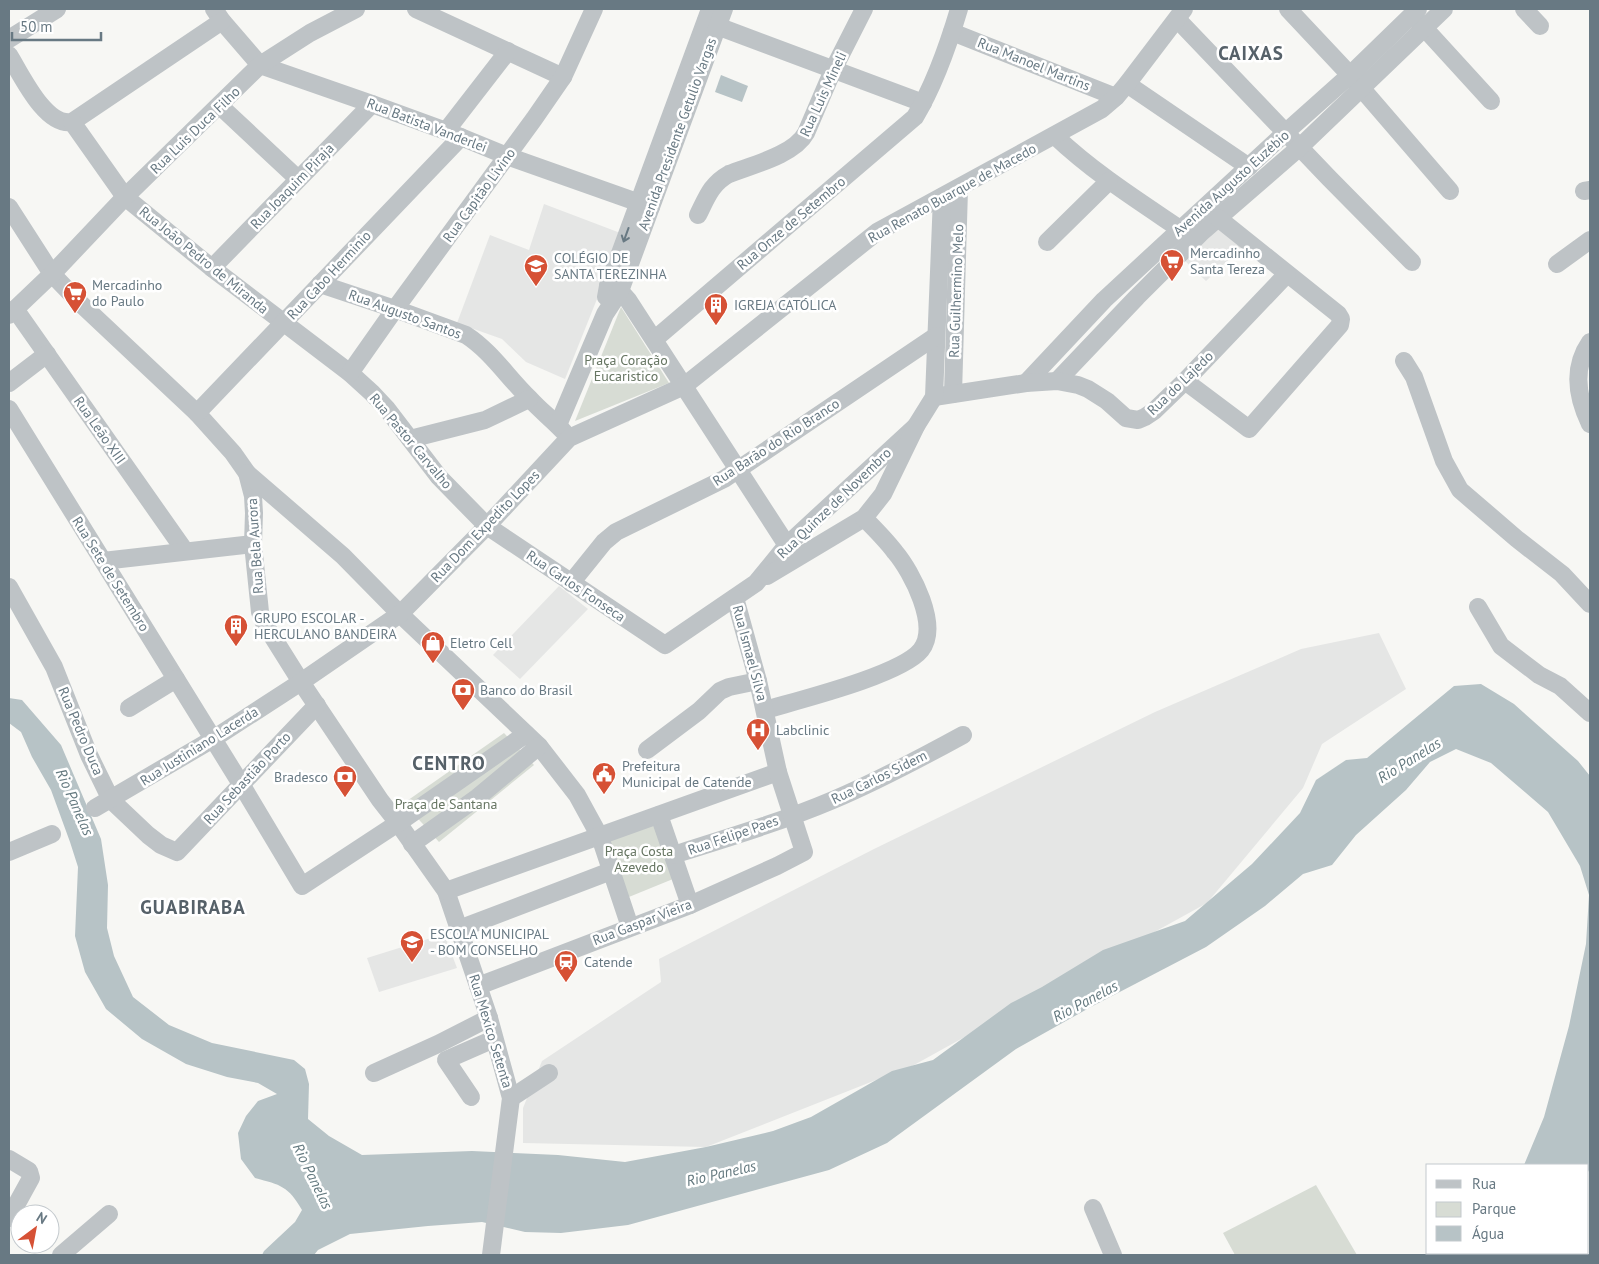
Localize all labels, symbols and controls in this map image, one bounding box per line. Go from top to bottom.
scale bar [12,10,101,42]
text: 50 m [20,17,53,36]
street label: Rua Manoel Martins [975,33,1093,95]
street label: Avenida Presidente Getulio Vargas [634,35,720,233]
district label: CAIXAS [1218,41,1284,65]
street label: Rua Luis Mineli [795,49,851,139]
street label: Rua Luis Duca Filho [146,82,244,178]
street label: Rua Batista Vanderlei [364,94,490,156]
street label: Avenida Augusto Euzébio [1169,126,1293,240]
street label: Rua Joaquim Piraja [246,139,338,233]
street label: Rua Renato Buarque de Macedo [865,139,1039,247]
street label: Rua Capitão Livino [439,144,519,246]
street label: Rua Onze de Setembro [733,172,849,274]
street label: Rua João Pedro de Miranda [136,202,272,318]
street label: Rua Guilhermino Melo [945,224,967,358]
street label: Rua Cabo Herminio [283,227,375,323]
one-way arrow [621,227,630,242]
place label: Mercadinho Santa Tereza [1190,244,1265,278]
supermarket icon: Mercadinho Santa Tereza [1159,248,1185,282]
place label: COLÉGIO DE SANTA TEREZINHA [554,249,667,283]
school or university icon: COLÉGIO DE SANTA TEREZINHA [523,253,549,287]
place label: Mercadinho do Paulo [92,276,162,310]
supermarket icon: Mercadinho do Paulo [62,280,88,314]
street label: Rua Augusto Santos [346,285,464,343]
building icon: IGREJA CATÓLICA [703,292,729,326]
place label: IGREJA CATÓLICA [734,296,837,314]
street label: Rua do Lajedo [1143,347,1217,419]
park label: Praça Coração Eucaristico [584,351,668,385]
street label: Rua Pastor Carvalho [366,389,456,493]
street label: Rua Leão XIII [70,393,130,467]
street label: Rua Barão do Rio Branco [709,394,843,490]
street label: Rua Quinze de Novembro [773,444,895,562]
street label: Rua Dom Expedito Lopes [427,466,543,586]
street label: Rua Bela Aurora [243,498,267,594]
street label: Rua Sete de Setembro [68,513,154,635]
street label: Rua Carlos Fonseca [523,546,629,626]
street label: Rua Ismael Silva [729,603,771,703]
place label: GRUPO ESCOLAR - HERCULANO BANDEIRA [254,609,397,643]
building icon: GRUPO ESCOLAR - HERCULANO BANDEIRA [223,613,249,647]
shop icon: Eletro Cell [420,630,446,664]
place label: Eletro Cell [450,634,512,652]
bank icon: Banco do Brasil [450,677,476,711]
place label: Banco do Brasil [480,681,572,699]
street label: Rua Pedro Duca [54,684,108,778]
street label: Rua Justiniano Lacerda [137,702,261,790]
hospital icon: Labclinic [745,717,771,751]
place label: Labclinic [776,721,829,739]
street label: Rua Sebastião Porto [199,728,295,828]
water label: Rio Panelas [1374,733,1444,787]
street label: Rua Carlos Sidem [828,746,930,808]
district label: CENTRO [412,751,486,775]
place label: Prefeitura Municipal de Catende [622,757,752,791]
public building icon: Prefeitura Municipal de Catende [591,761,617,795]
bank icon: Bradesco [332,764,358,798]
water label: Rio Panelas [52,766,98,838]
place label: Bradesco [274,768,328,786]
park label: Praça de Santana [395,795,497,813]
street label: Rua Felipe Paes [685,811,781,859]
park label: Praça Costa Azevedo [605,842,673,876]
district label: GUABIRABA [140,895,246,919]
street label: Rua Gaspar Vieira [590,895,694,949]
place label: ESCOLA MUNICIPAL - BOM CONSELHO [430,925,549,959]
school or university icon: ESCOLA MUNICIPAL - BOM CONSELHO [399,929,425,963]
station icon: Catende [553,949,579,983]
place label: Catende [584,953,633,971]
street label: Rua Mexico Setenta [465,972,517,1090]
water label: Rio Panelas [1049,976,1121,1026]
water label: Rio Panelas [289,1140,337,1212]
water label: Rio Panelas [684,1156,758,1190]
legend [1426,1164,1589,1254]
text: Rua [1472,1174,1496,1193]
text: Parque [1472,1199,1516,1218]
north arrow [10,1204,60,1254]
text: N [33,1208,51,1228]
text: Água [1472,1224,1504,1243]

